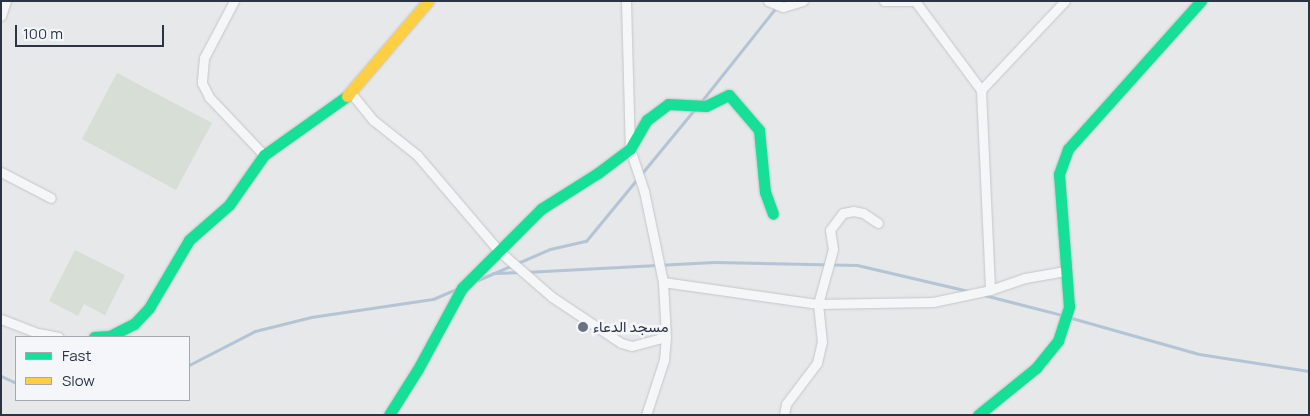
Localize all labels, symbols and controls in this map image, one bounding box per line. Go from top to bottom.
scale bar [18,15,166,47]
text: 100 m [23,23,63,44]
place label: مسجد الدعاء [593,318,668,336]
marker: مسجد الدعاء [577,321,589,333]
legend [15,336,190,401]
text: Fast [62,345,91,366]
text: Slow [62,370,95,391]

